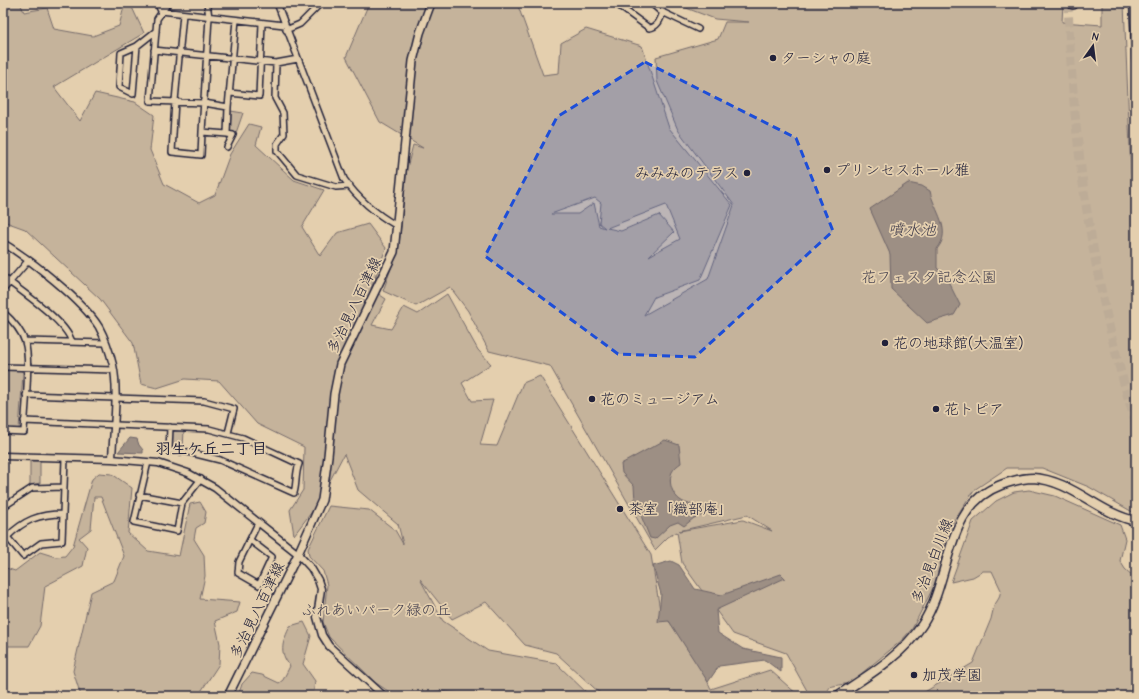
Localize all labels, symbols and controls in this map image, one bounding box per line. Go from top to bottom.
north arrow [1073,26,1113,66]
text: N [1090,30,1100,44]
place label: ターシャの庭 [781,49,871,67]
marker: ターシャの庭 [768,53,778,63]
place label: プリンセスホール雅 [835,161,969,179]
place label: みみみのテラス [635,164,739,182]
marker: プリンセスホール雅 [822,165,832,175]
marker: みみみのテラス [742,168,752,178]
water label: 噴水池 [888,221,937,239]
street label: 多治見八百津線 [323,254,385,356]
park label: 花フェスタ記念公園 [861,268,997,286]
place label: 花の地球館(大温室) [893,334,1023,352]
marker: 花の地球館(大温室) [880,338,890,348]
place label: 花のミュージアム [600,390,720,408]
marker: 花のミュージアム [587,394,597,404]
place label: 花トピア [944,400,1004,418]
marker: 花トピア [931,404,941,414]
district label: 羽生ケ丘二丁目 [155,440,267,458]
place label: 茶室「織部庵」 [628,500,733,518]
marker: 茶室「織部庵」 [615,504,625,514]
street label: 多治見白川線 [907,516,957,606]
street label: 多治見八百津線 [226,559,288,661]
park label: ふれあいパーク緑の丘 [301,601,451,619]
place label: 加茂学園 [922,666,982,684]
marker: 加茂学園 [909,670,919,680]

